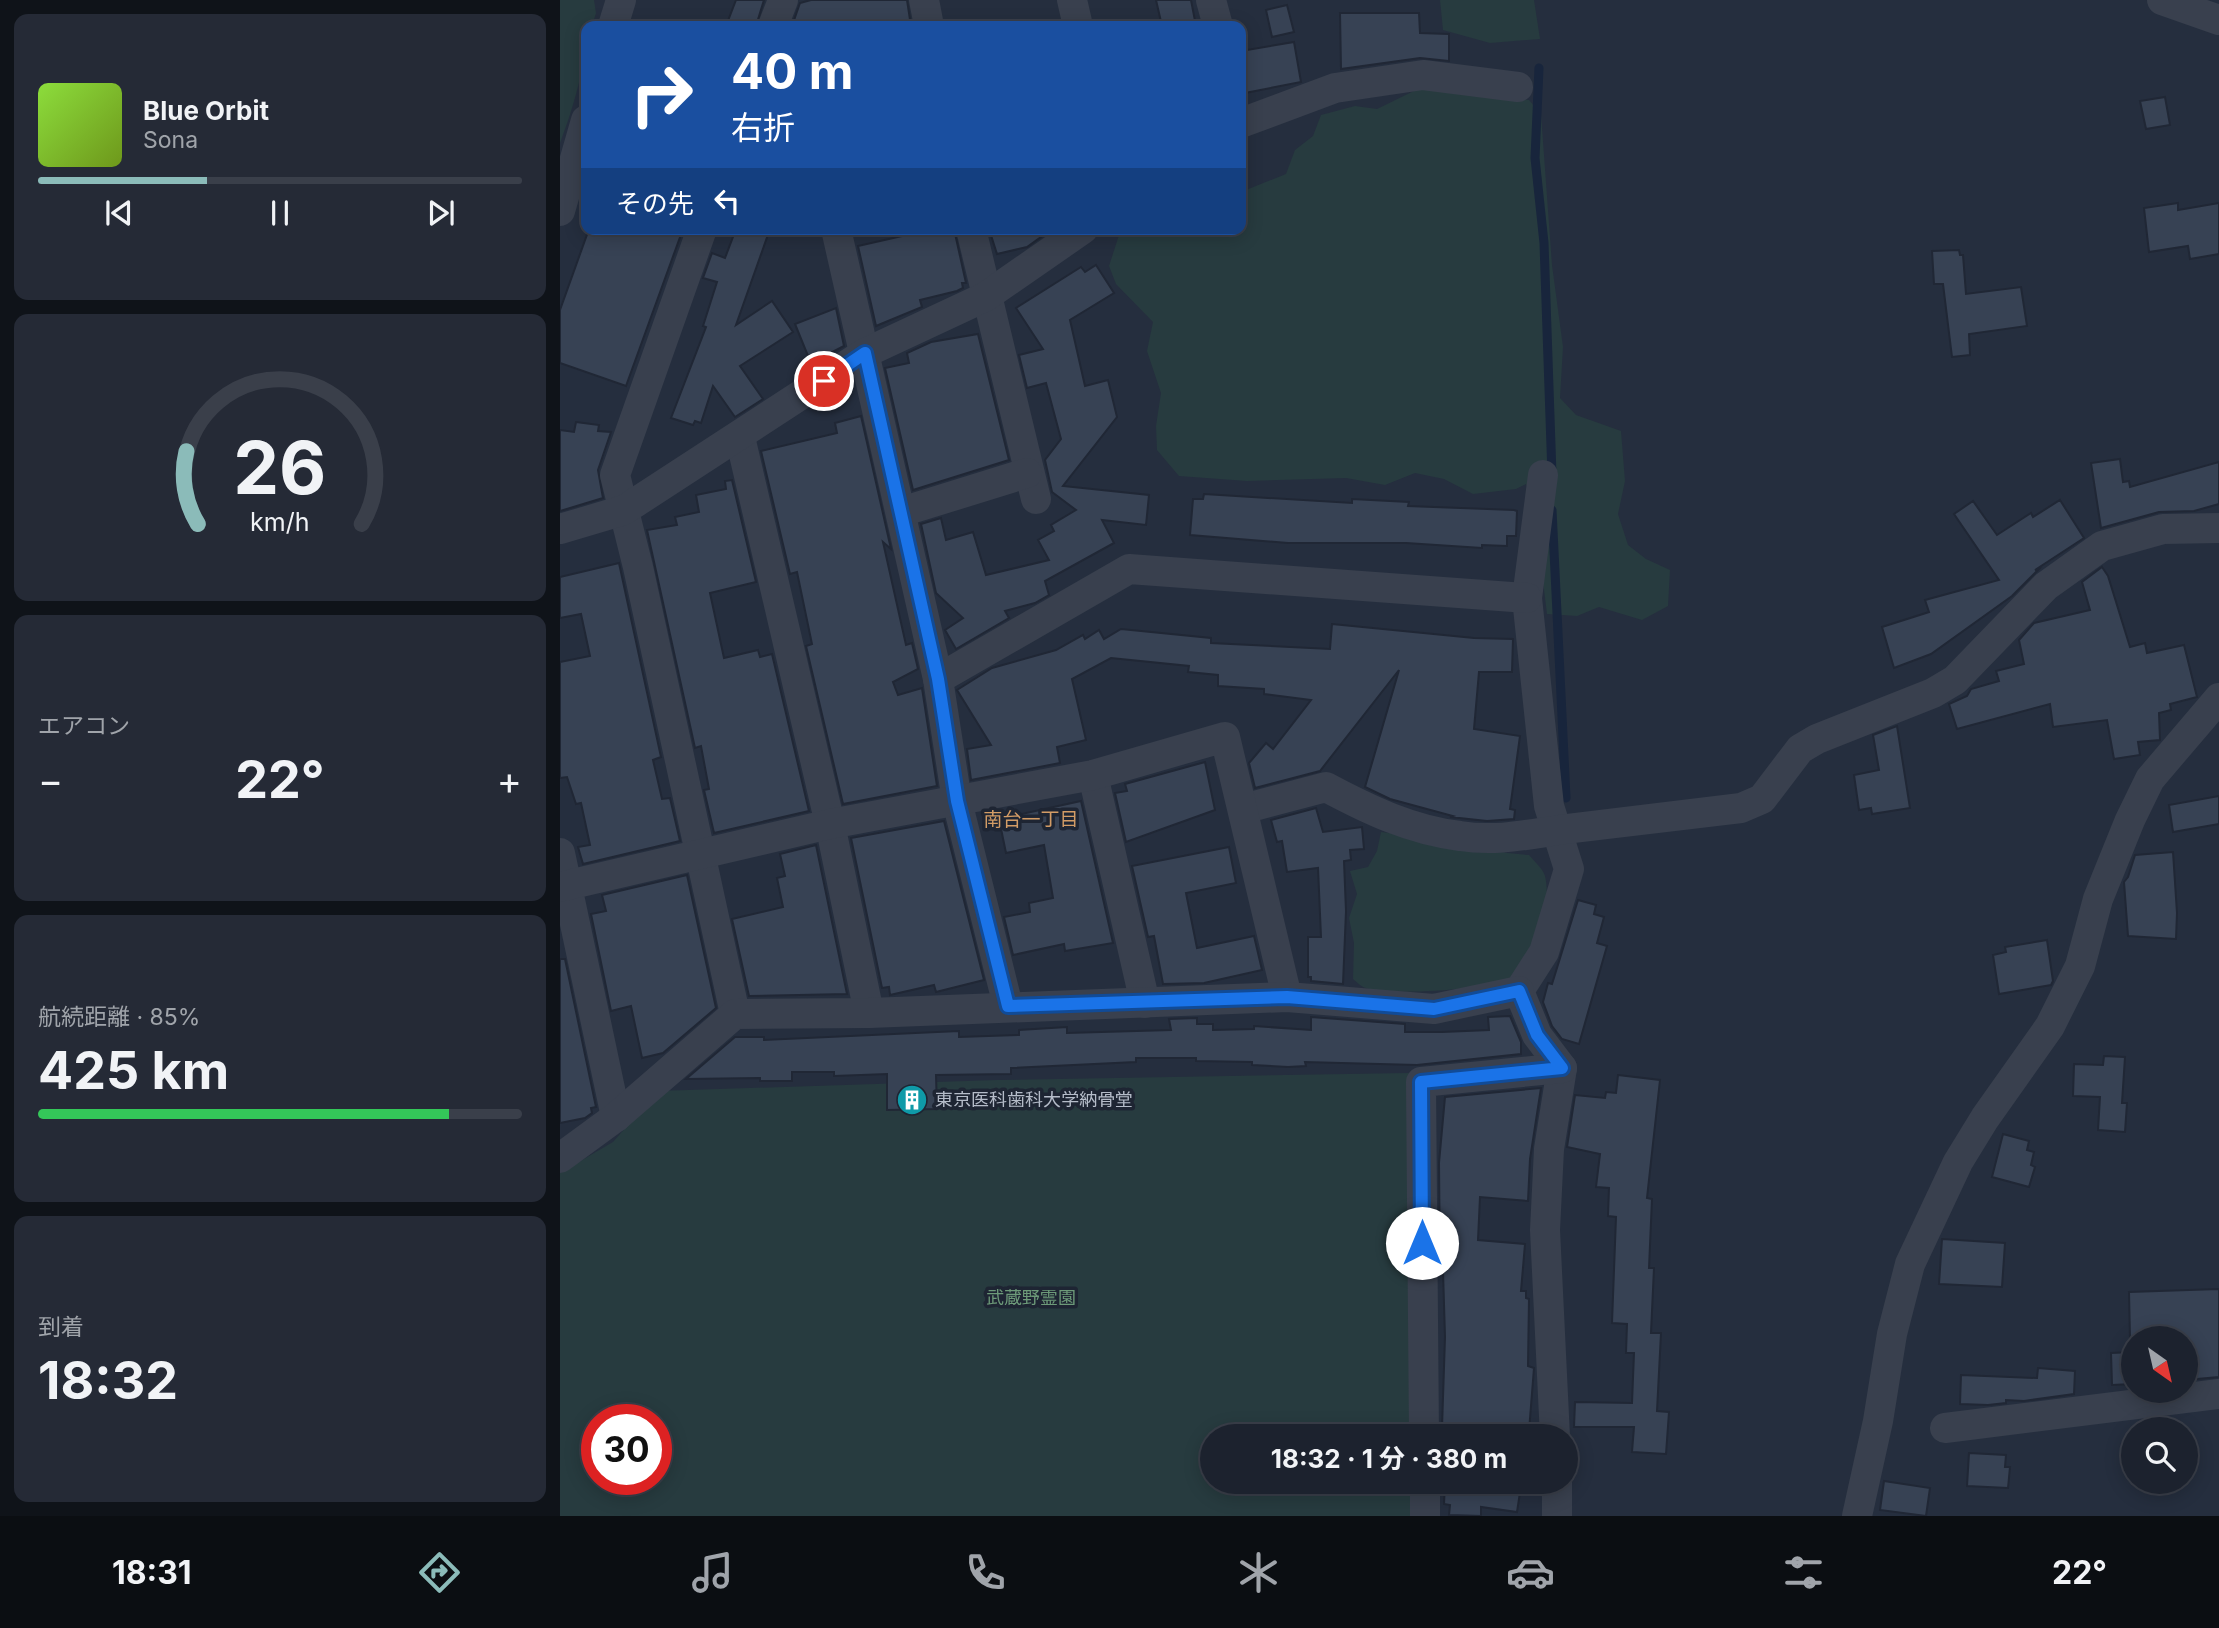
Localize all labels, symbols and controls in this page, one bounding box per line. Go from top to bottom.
text: 40 m [731,42,854,101]
icon: right [616,49,707,140]
text: Blue Orbit [143,95,269,126]
text: 右折 [731,108,795,147]
text: Sona [143,126,198,154]
icon: left [708,182,746,220]
text: その先 [616,188,694,219]
icon: previous [100,194,138,232]
icon: pause [261,194,299,232]
icon: next [422,194,460,232]
pin [794,351,854,411]
icon: arrive [805,362,843,400]
text: 26 [233,423,327,512]
text: km/h [250,506,310,536]
text: エアコン [38,712,130,740]
text: 22° [235,748,325,811]
text: − [38,757,63,803]
text: + [497,757,522,803]
district label: 南台一丁目 [983,808,1079,831]
text: 航続距離 · 85% [38,1003,200,1031]
text: 425 km [38,1039,229,1102]
building icon: 東京医科歯科大学納骨堂 [895,1083,929,1117]
place label: 東京医科歯科大学納骨堂 [935,1089,1133,1110]
position arrow [1385,1206,1459,1280]
park label: 武蔵野霊園 [986,1287,1076,1308]
text: 到着 [38,1313,84,1341]
north arrow [2121,1326,2198,1404]
map controls [2121,1326,2198,1494]
text: 18:32 [38,1349,178,1412]
speed limit sign: 30 [581,1404,672,1495]
button: search [2121,1417,2198,1494]
text: 18:32 · 1 分 · 380 m [1271,1443,1507,1474]
icon: directions [415,1548,464,1597]
icon: music [688,1548,737,1597]
icon: phone [961,1548,1010,1597]
icon: climate [1234,1548,1283,1597]
icon: car [1506,1548,1555,1597]
icon: filters [1779,1548,1828,1597]
text: 18:31 [112,1553,192,1592]
text: 22° [2052,1553,2107,1592]

